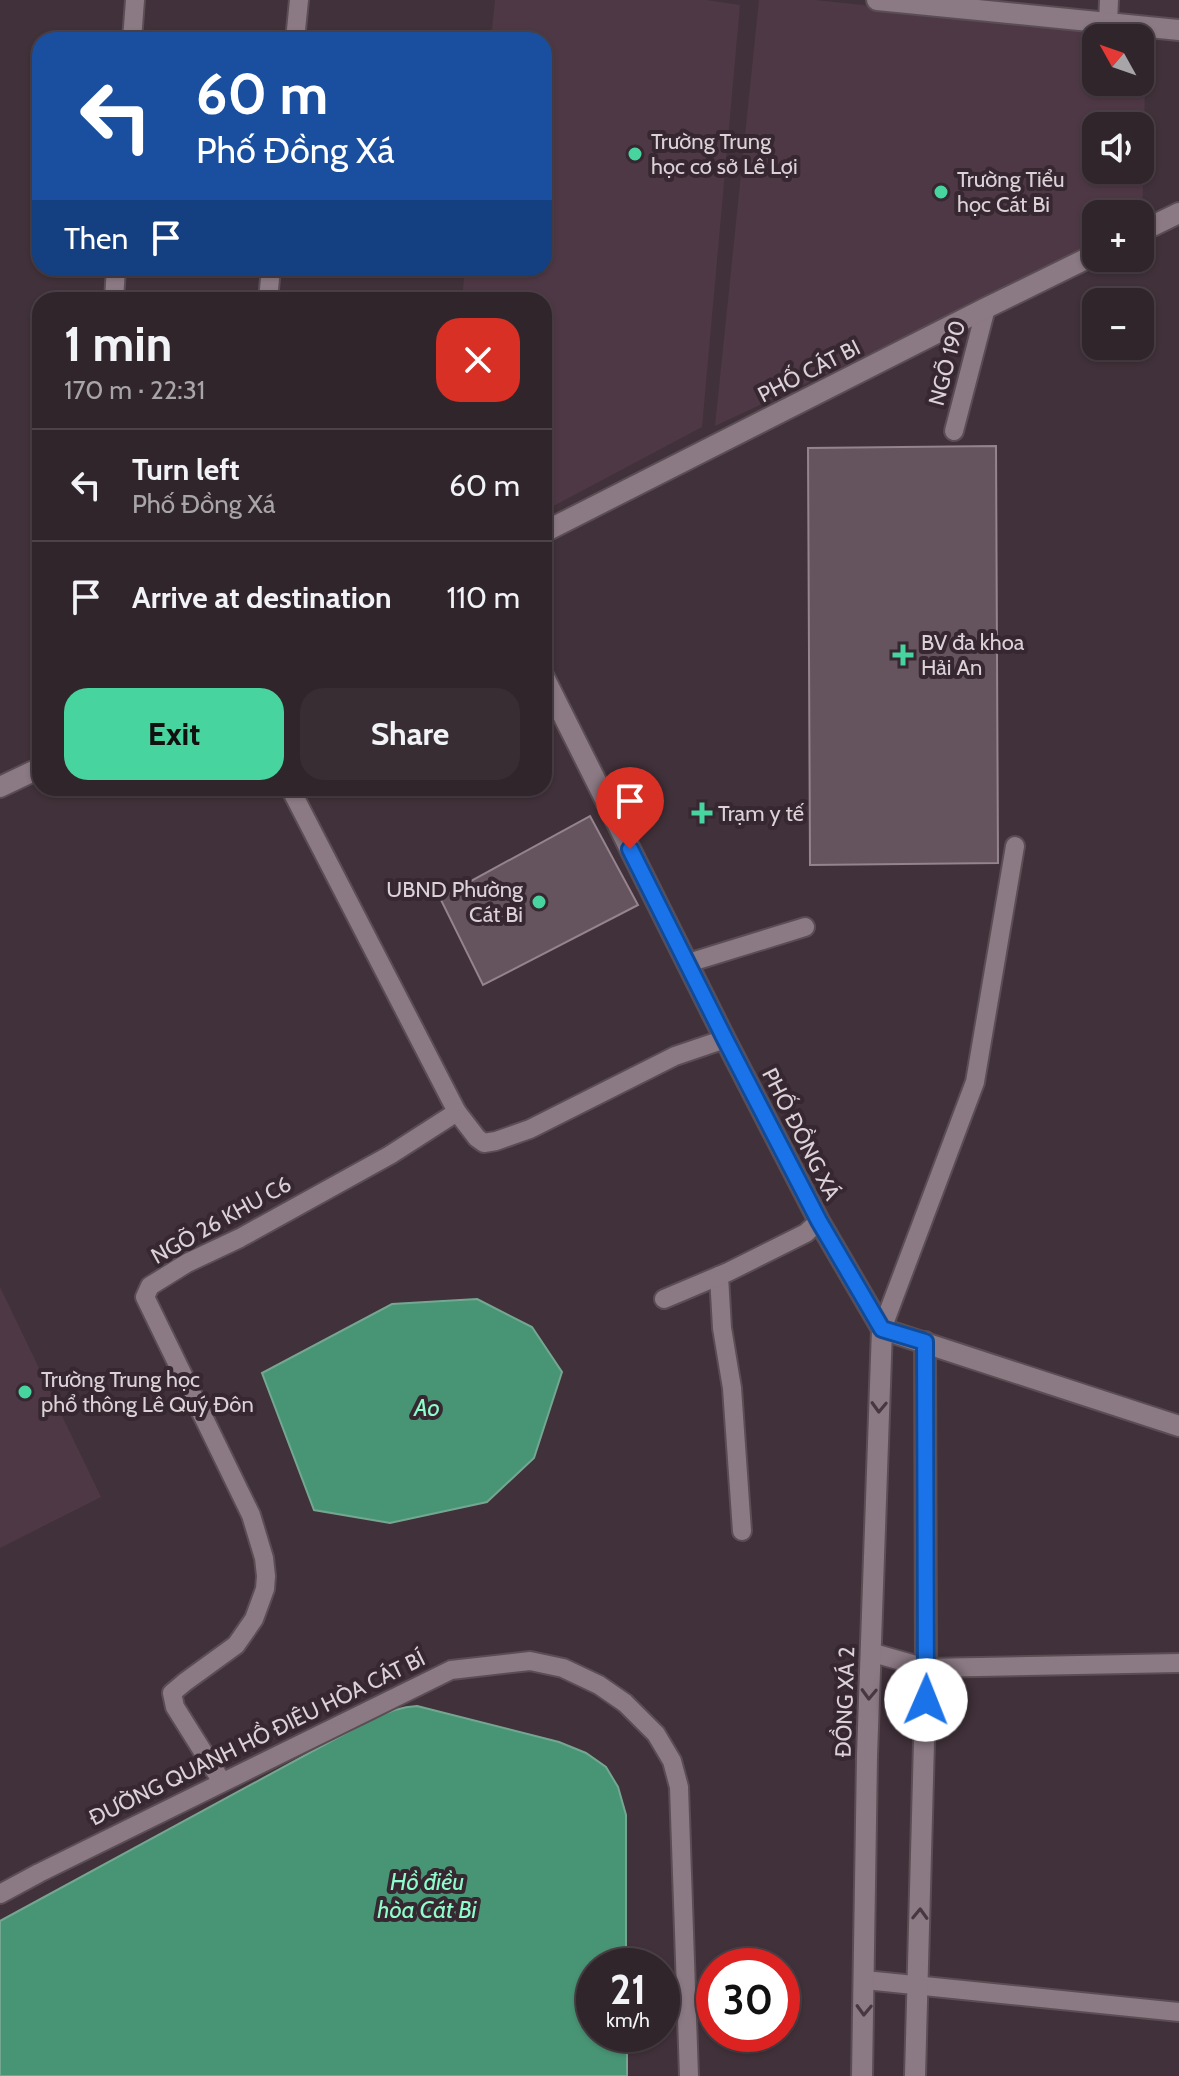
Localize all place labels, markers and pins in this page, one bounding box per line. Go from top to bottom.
place label: Trường Trung học cơ sở Lê Lợi [651,128,798,180]
marker: Trường Trung học cơ sở Lê Lợi [626,145,644,163]
place label: Trường Tiểu học Cát Bi [957,166,1065,218]
marker: Trường Tiểu học Cát Bi [932,183,950,201]
place label: BV đa khoa Hải An [921,629,1025,681]
marker: BV đa khoa Hải An [892,644,914,666]
pin [596,767,664,849]
place label: Trạm y tế [718,800,805,827]
marker: Trạm y tế [693,804,711,822]
place label: UBND Phường Cát Bi [386,876,524,928]
marker: UBND Phường Cát Bi [530,893,548,911]
place label: Trường Trung học phổ thông Lê Quý Đôn [41,1366,254,1418]
marker: Trường Trung học phổ thông Lê Quý Đôn [16,1383,34,1401]

